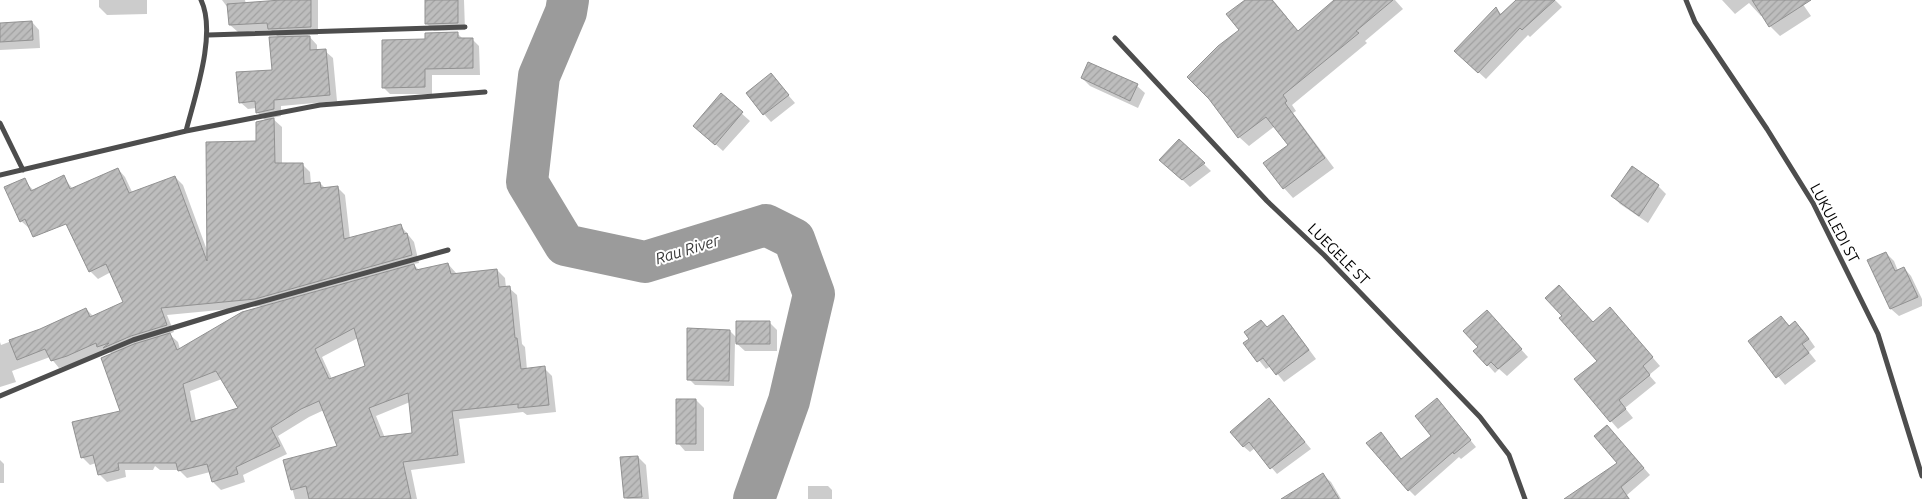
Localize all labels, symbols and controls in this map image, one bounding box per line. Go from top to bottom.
street label: LUKULEDI ST [1807,180,1863,266]
street label: LUEGELE ST [1305,220,1374,289]
water label: Rau River [653,230,722,267]

